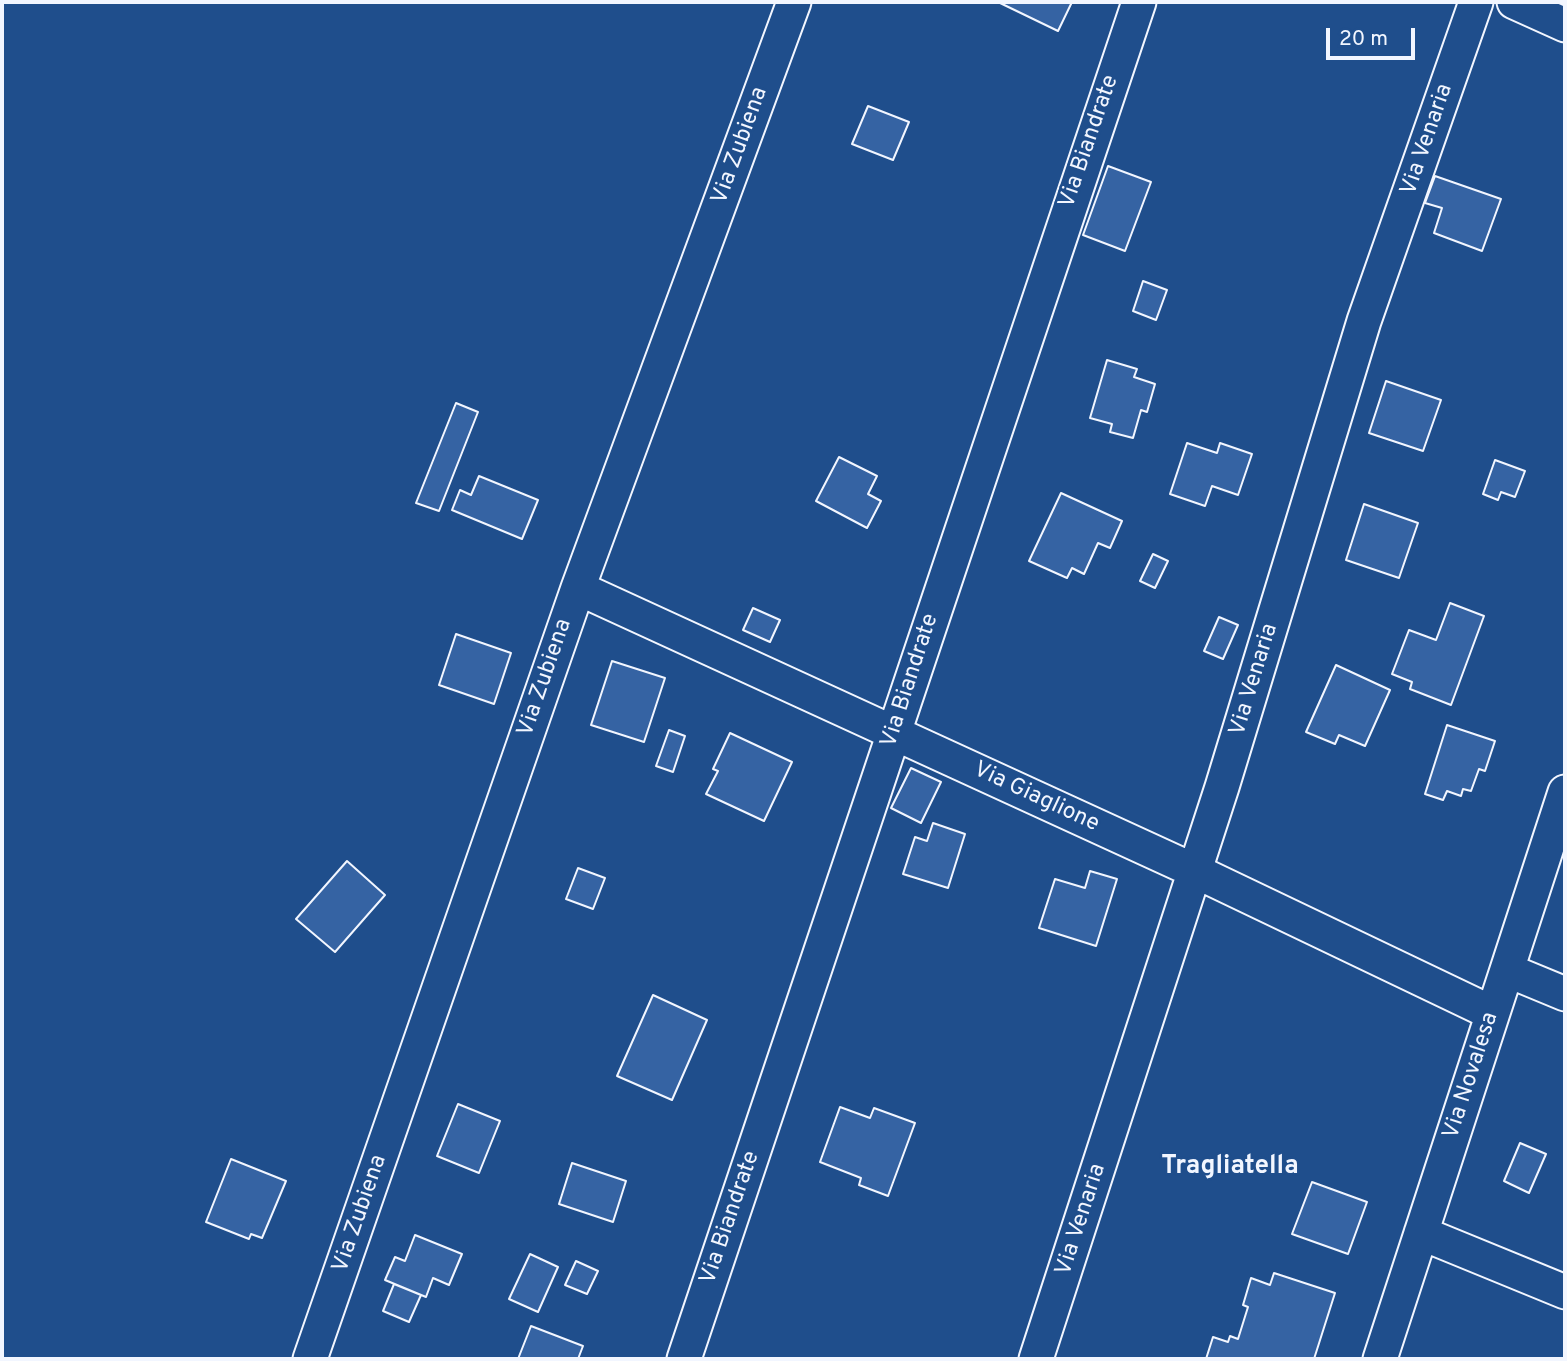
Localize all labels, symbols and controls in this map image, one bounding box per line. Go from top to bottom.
scale bar [1329,14,1418,58]
text: 20 m [1339,26,1388,53]
street label: Via Biandrate [1054,72,1126,212]
street label: Via Venaria [1396,81,1460,199]
street label: Via Zubiena [707,84,775,208]
street label: Via Biandrate [876,611,946,751]
street label: Via Zubiena [513,616,579,740]
street label: Via Venaria [1225,621,1285,739]
street label: Via Giaglione [969,757,1103,839]
street label: Via Novalesa [1439,1009,1505,1143]
street label: Via Biandrate [695,1148,767,1288]
street label: Via Zubiena [328,1152,394,1276]
district label: Tragliatella [1161,1152,1299,1184]
street label: Via Venaria [1051,1161,1113,1279]

